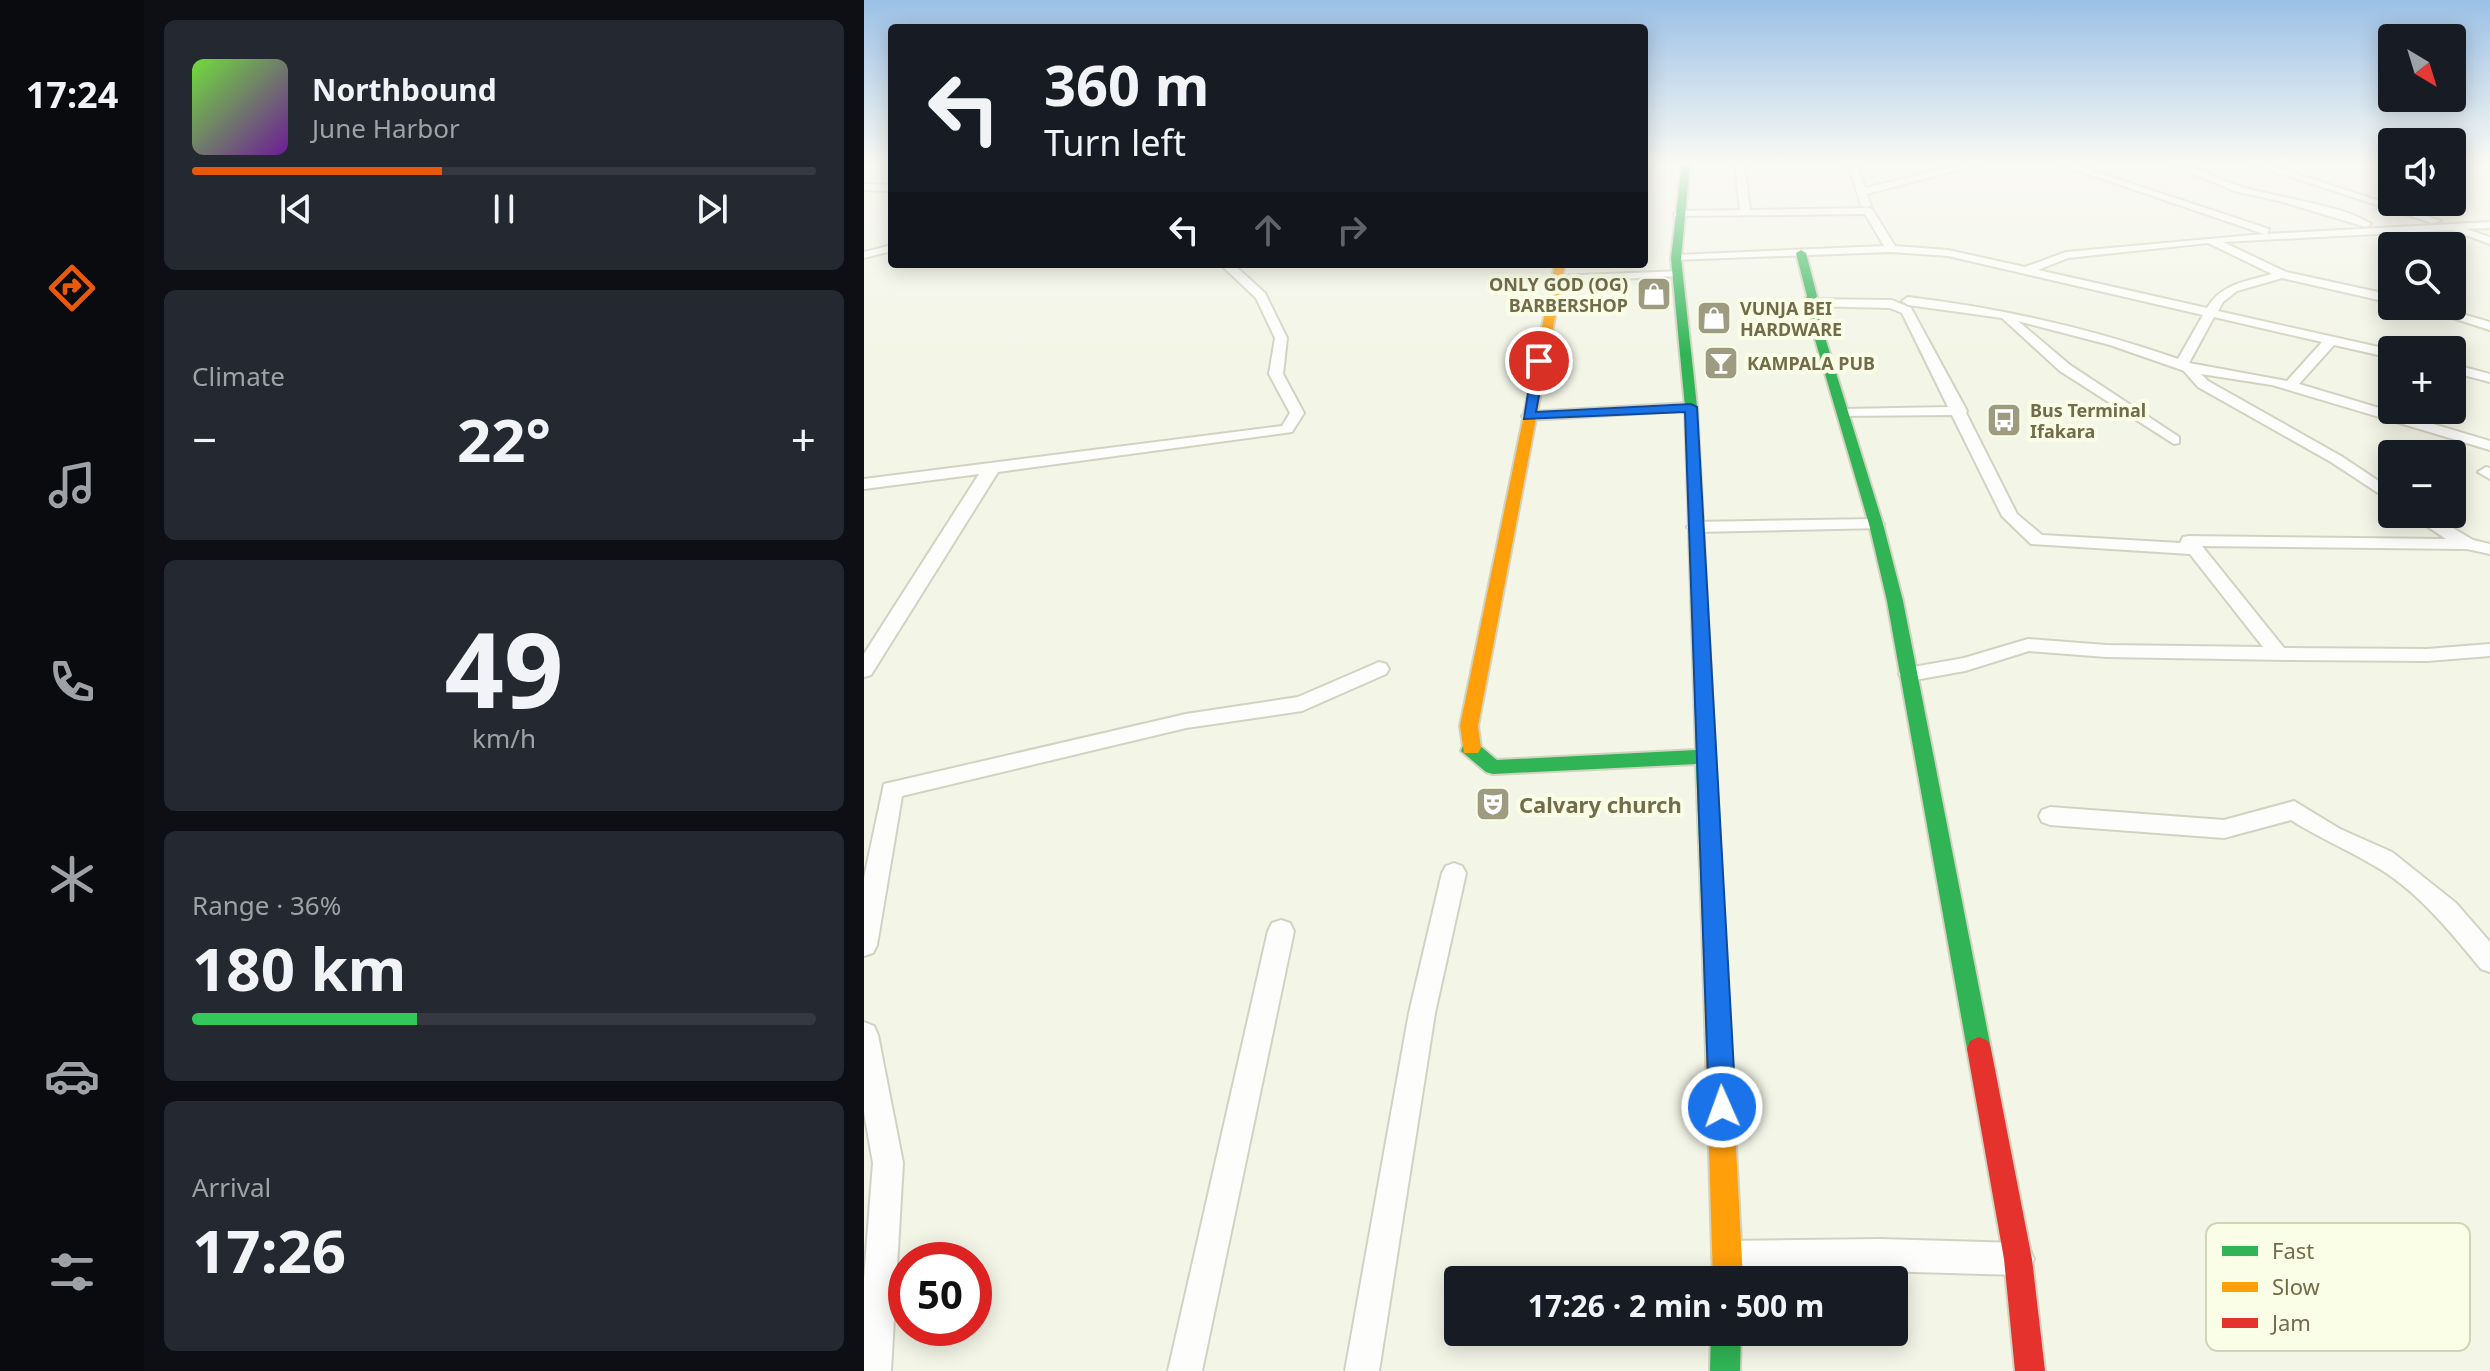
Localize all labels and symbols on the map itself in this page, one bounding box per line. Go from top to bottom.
north arrow [2378,24,2466,112]
place label: ONLY GOD (OG) BARBERSHOP [1489,272,1628,317]
shop icon: ONLY GOD (OG) BARBERSHOP [1635,275,1673,313]
place label: VUNJA BEI HARDWARE [1740,296,1842,341]
shop icon: VUNJA BEI HARDWARE [1695,299,1733,337]
pin [1505,327,1573,395]
bar icon: KAMPALA PUB [1702,344,1740,382]
place label: KAMPALA PUB [1747,351,1875,375]
place label: Bus Terminal Ifakara [2030,398,2146,443]
bus stop icon: Bus Terminal Ifakara [1985,401,2023,439]
theatre icon: Calvary church [1474,785,1512,823]
place label: Calvary church [1519,789,1682,819]
position arrow [1680,1065,1764,1149]
legend [2206,1223,2470,1351]
text: Fast [2272,1235,2314,1265]
speed limit sign: 50 [888,1242,992,1346]
text: Slow [2272,1271,2321,1301]
text: Jam [2270,1307,2311,1337]

